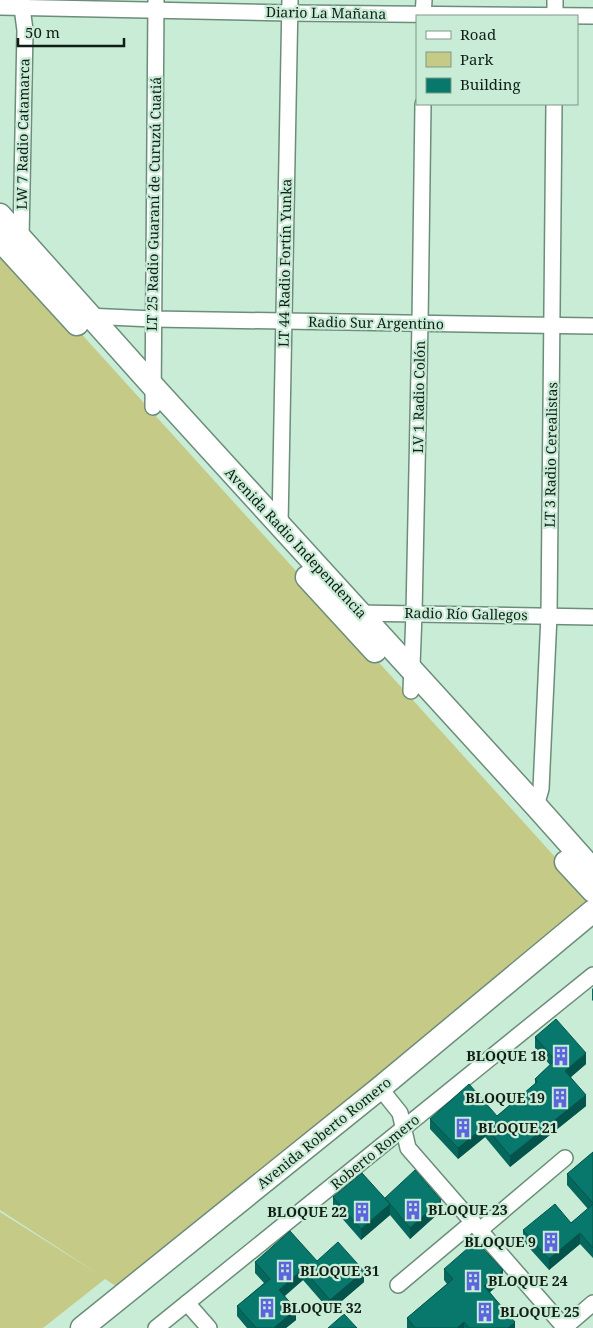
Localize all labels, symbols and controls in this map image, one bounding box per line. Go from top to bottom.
street label: Diario La Mañana [266,2,386,23]
scale bar [18,15,124,47]
legend [416,15,578,105]
text: 50 m [25,22,60,42]
text: Road [460,24,496,44]
text: Park [460,49,494,69]
street label: LW 7 Radio Catamarca [12,58,33,210]
text: Building [460,74,521,94]
street label: LT 25 Radio Guaraní de Curuzú Cuatiá [142,77,165,331]
street label: LT 44 Radio Fortín Yunka [274,179,295,347]
street label: Radio Sur Argentino [308,312,444,333]
street label: LV 1 Radio Colón [408,341,429,453]
street label: LT 3 Radio Cerealistas [540,382,561,528]
street label: Avenida Radio Independencia [221,463,372,622]
street label: Radio Río Gallegos [404,603,528,624]
building icon: BLOQUE 18 [550,1045,572,1067]
place label: BLOQUE 18 [466,1046,546,1065]
street label: Avenida Roberto Romero [254,1074,394,1192]
building icon: BLOQUE 19 [549,1087,571,1109]
place label: BLOQUE 19 [465,1088,545,1107]
street label: Roberto Romero [327,1111,423,1193]
building icon: BLOQUE 21 [452,1117,474,1139]
place label: BLOQUE 21 [478,1118,558,1137]
building icon: BLOQUE 23 [402,1199,424,1221]
place label: BLOQUE 23 [428,1200,508,1219]
building icon: BLOQUE 22 [351,1201,373,1223]
place label: BLOQUE 22 [267,1202,347,1221]
building icon: BLOQUE 9 [540,1231,562,1253]
place label: BLOQUE 9 [464,1232,536,1251]
building icon: BLOQUE 31 [274,1260,296,1282]
place label: BLOQUE 31 [300,1261,380,1280]
building icon: BLOQUE 24 [462,1270,484,1292]
place label: BLOQUE 24 [488,1271,568,1290]
building icon: BLOQUE 32 [256,1297,278,1319]
place label: BLOQUE 32 [282,1298,362,1317]
building icon: BLOQUE 25 [474,1301,496,1323]
place label: BLOQUE 25 [500,1302,580,1321]

